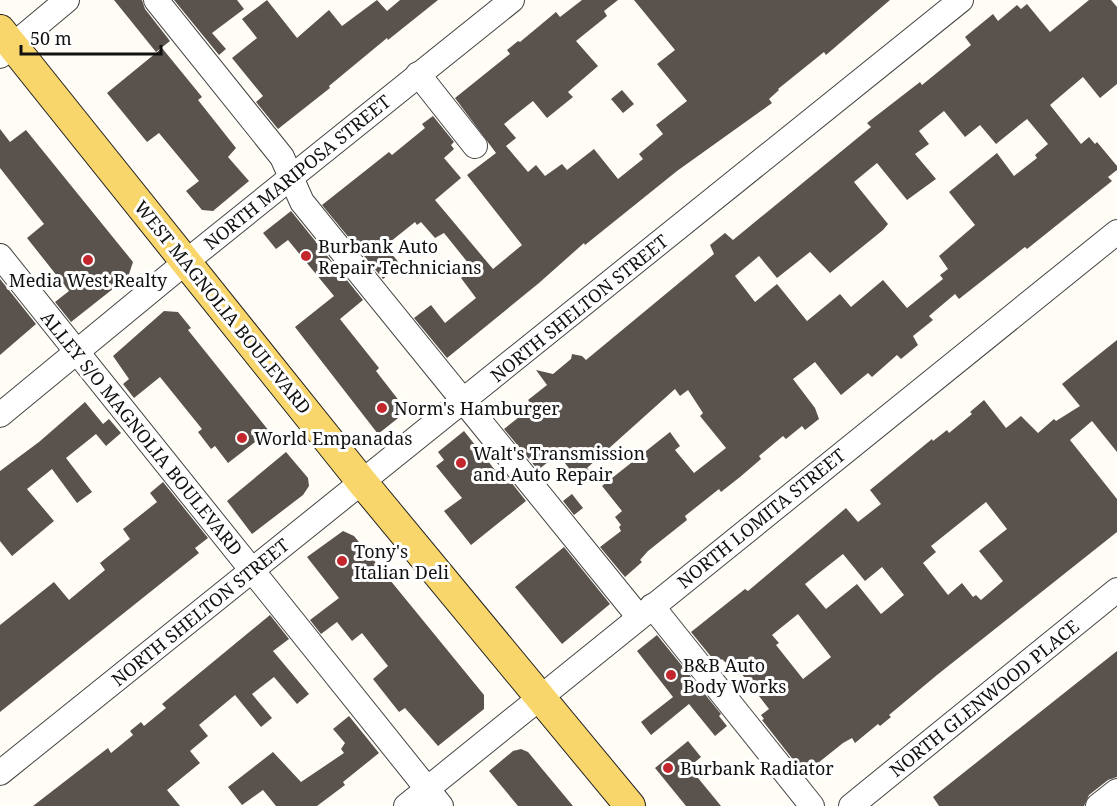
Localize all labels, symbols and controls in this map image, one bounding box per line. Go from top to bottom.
scale bar [21,18,160,56]
text: 50 m [30,26,72,50]
street label: NORTH MARIPOSA STREET [199,89,395,255]
street label: WEST MAGNOLIA BOULEVARD [129,195,317,419]
street label: NORTH SHELTON STREET [485,229,673,387]
place label: Burbank Auto Repair Technicians [318,234,481,279]
marker: Burbank Auto Repair Technicians [299,249,313,263]
marker: Media West Realty [81,253,95,267]
place label: Media West Realty [9,268,168,292]
street label: ALLEY S/O MAGNOLIA BOULEVARD [36,306,248,560]
place label: Norm's Hamburger [394,396,560,420]
marker: Norm's Hamburger [375,401,389,415]
place label: World Empanadas [254,426,412,450]
marker: World Empanadas [235,431,249,445]
place label: Walt's Transmission and Auto Repair [473,441,646,486]
street label: NORTH LOMITA STREET [672,443,850,593]
marker: Walt's Transmission and Auto Repair [454,456,468,470]
street label: NORTH SHELTON STREET [106,533,294,691]
place label: Tony's Italian Deli [354,539,449,584]
marker: Tony's Italian Deli [335,554,349,568]
street label: NORTH GLENWOOD PLACE [884,614,1084,782]
place label: B&B Auto Body Works [683,653,786,698]
marker: B&B Auto Body Works [664,668,678,682]
place label: Burbank Radiator [680,756,834,780]
marker: Burbank Radiator [661,761,675,775]

